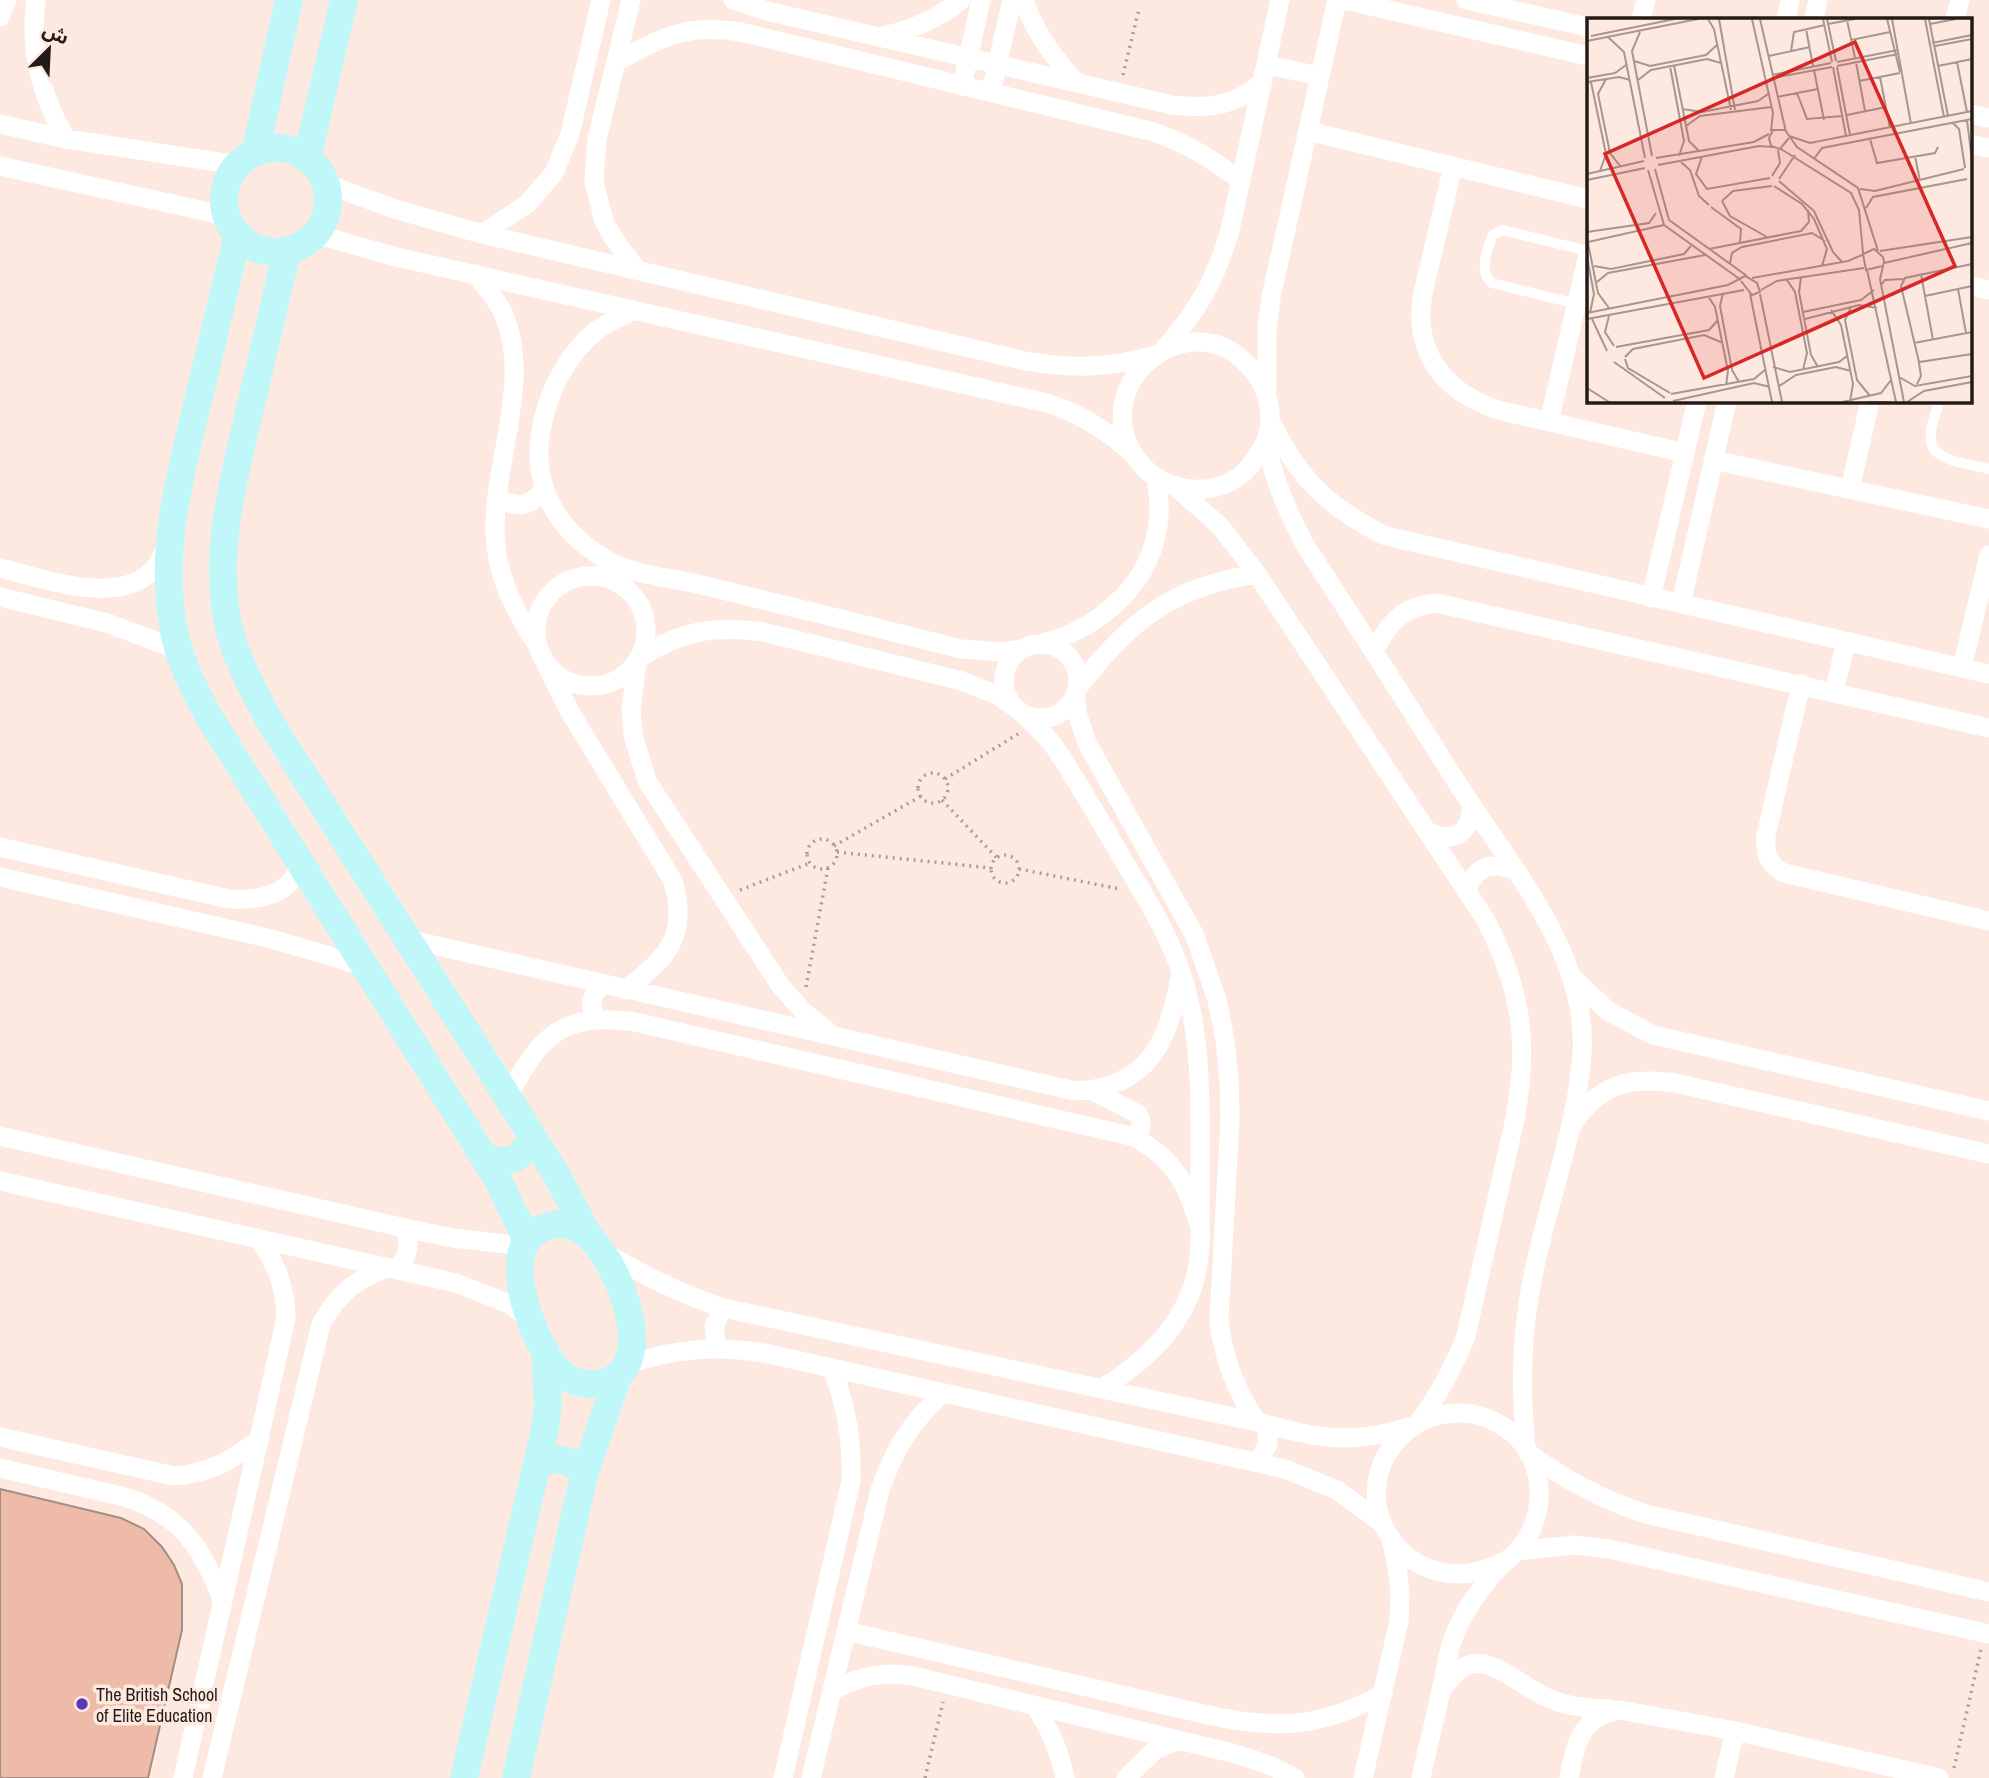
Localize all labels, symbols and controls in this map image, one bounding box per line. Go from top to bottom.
north arrow [14,14,84,84]
text: ش [39,16,73,51]
inset map [1587,18,1972,402]
place label: The British School of Elite Education [96,1682,217,1728]
marker: The British School of Elite Education [74,1696,90,1712]

